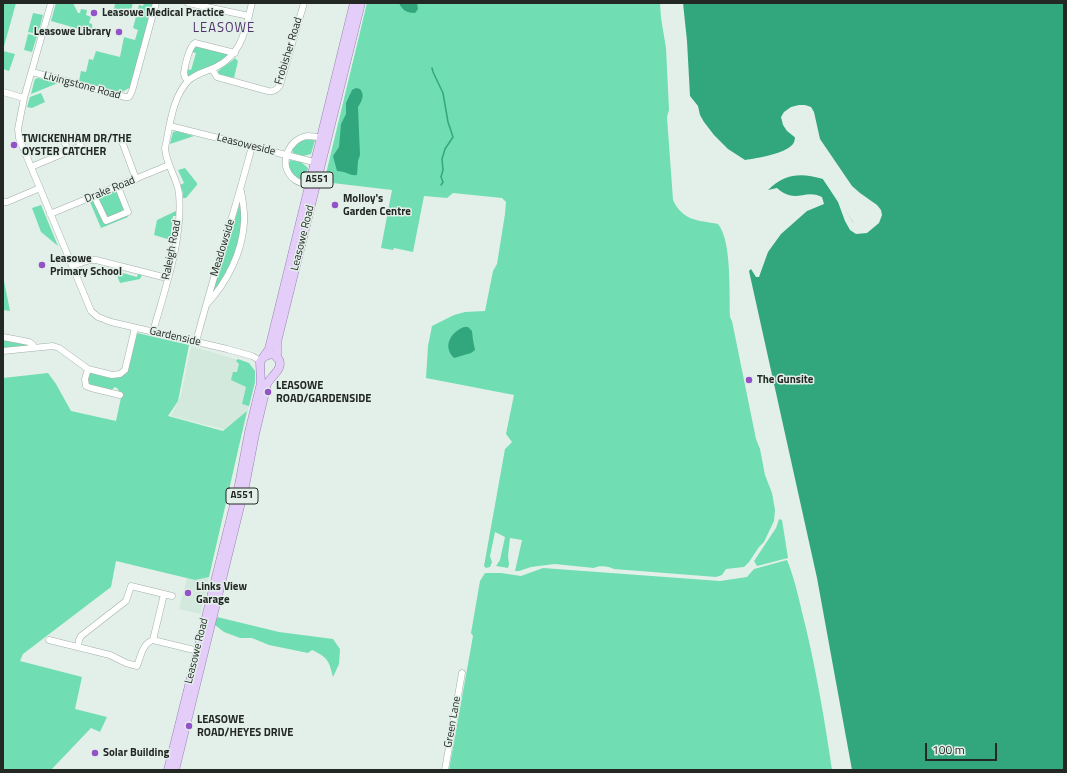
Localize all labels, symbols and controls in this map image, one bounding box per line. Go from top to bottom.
place label: Leasowe Medical Practice [102,6,224,20]
marker: Leasowe Medical Practice [89,8,99,18]
street label: Frobisher Road [272,16,306,86]
district label: LEASOWE [193,21,255,37]
place label: Leasowe Library [34,25,111,39]
marker: Leasowe Library [114,27,124,37]
street label: Livingstone Road [42,69,122,103]
street label: Leasoweside [215,131,277,159]
place label: TWICKENHAM DR/THE OYSTER CATCHER [22,132,132,158]
marker: TWICKENHAM DR/THE OYSTER CATCHER [9,140,19,150]
road number: A551 [301,172,333,188]
street label: Drake Road [83,174,137,206]
place label: Molloy's Garden Centre [343,192,411,218]
marker: Molloy's Garden Centre [330,200,340,210]
street label: Leasowe Road [288,204,318,272]
street label: Meadowside [208,218,238,278]
street label: Raleigh Road [160,219,184,281]
place label: Leasowe Primary School [50,252,122,278]
marker: Leasowe Primary School [37,260,47,270]
street label: Gardenside [148,325,202,349]
place label: The Gunsite [757,373,813,387]
marker: The Gunsite [744,375,754,385]
place label: LEASOWE ROAD/GARDENSIDE [276,379,371,405]
marker: LEASOWE ROAD/GARDENSIDE [263,387,273,397]
road number: A551 [226,488,258,504]
place label: Links View Garage [196,580,247,606]
marker: Links View Garage [183,588,193,598]
street label: Leasowe Road [182,617,212,685]
street label: Green Lane [442,695,464,749]
place label: LEASOWE ROAD/HEYES DRIVE [197,713,293,739]
marker: LEASOWE ROAD/HEYES DRIVE [184,721,194,731]
scale bar [927,735,999,761]
text: 100 m [932,740,965,759]
place label: Solar Building [103,746,169,760]
marker: Solar Building [90,748,100,758]

